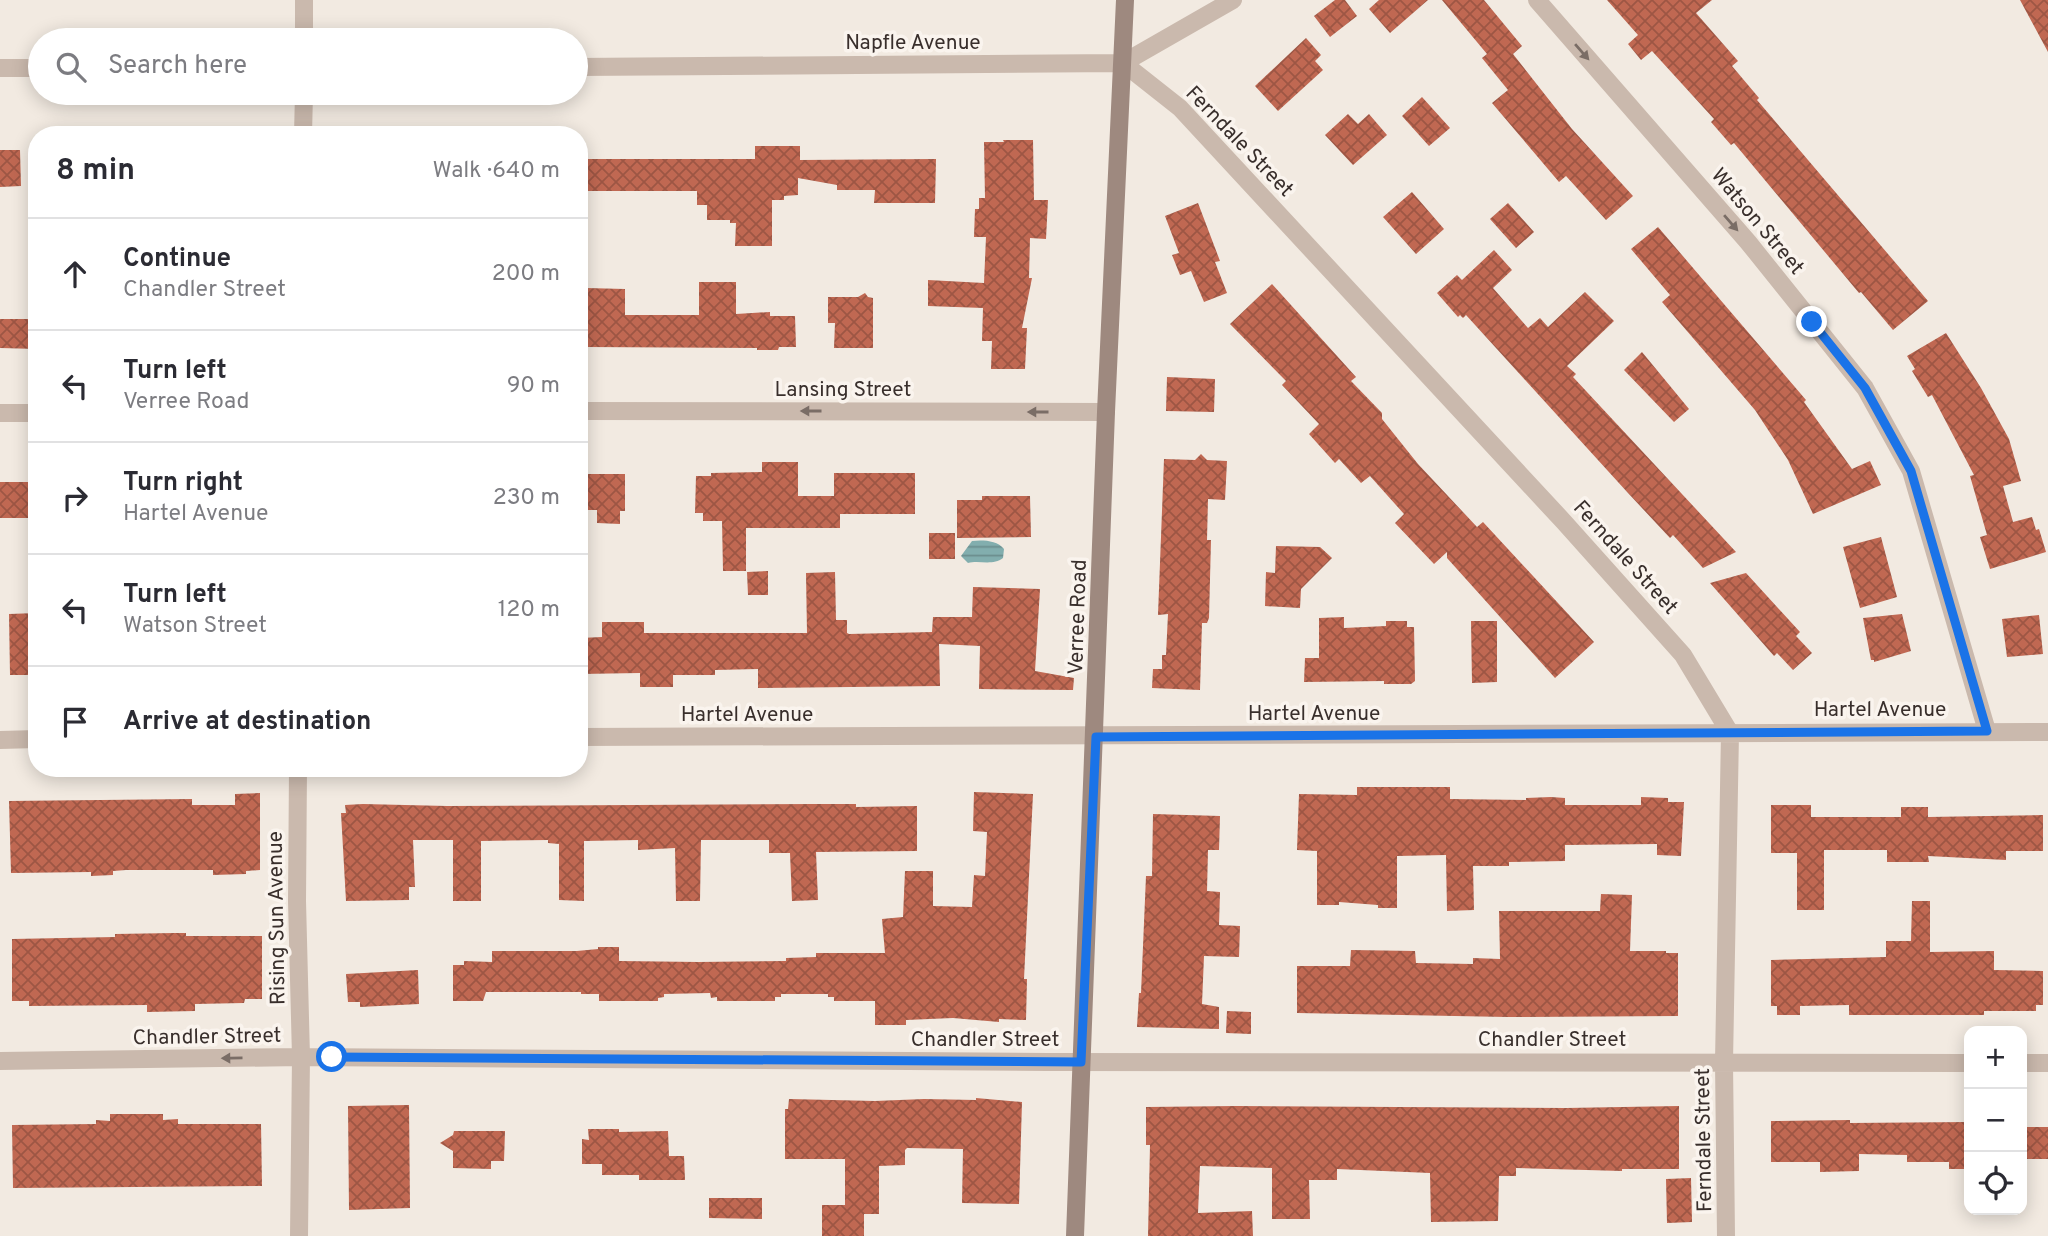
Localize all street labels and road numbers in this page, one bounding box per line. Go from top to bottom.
street label: Napfle Avenue [845,30,981,57]
street label: Ferndale Street [1179,81,1299,203]
street label: Watson Street [1704,163,1809,281]
street label: Lansing Street [775,377,911,404]
street label: Ferndale Street [1567,495,1683,621]
street label: Verree Road [1063,559,1094,675]
street label: Hartel Avenue [1814,697,1946,724]
street label: Hartel Avenue [1248,701,1380,728]
street label: Hartel Avenue [681,702,813,729]
street label: Rising Sun Avenue [262,831,293,1005]
street label: Chandler Street [132,1023,282,1052]
street label: Chandler Street [911,1027,1059,1054]
street label: Chandler Street [1478,1027,1626,1054]
street label: Ferndale Street [1690,1068,1719,1212]

